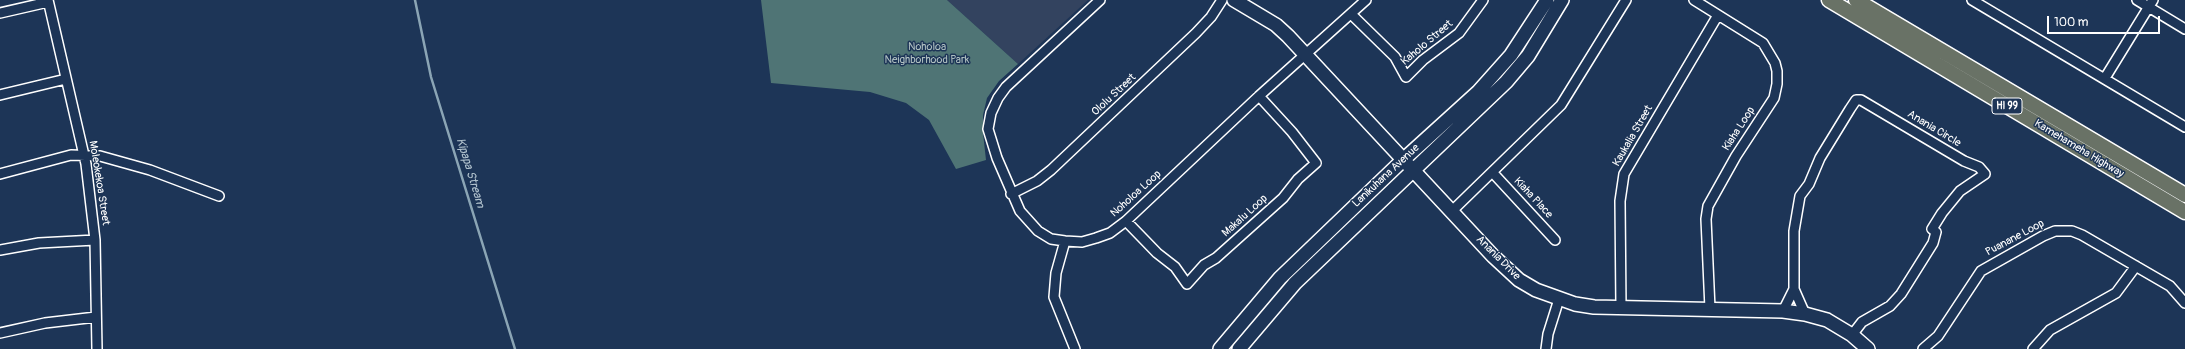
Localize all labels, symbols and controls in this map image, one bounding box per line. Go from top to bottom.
scale bar [2049,8,2162,34]
text: 100 m [2054,15,2088,30]
street label: Kaholo Street [1398,18,1456,68]
park label: Noholoa Neighborhood Park [885,40,969,66]
street label: Ololu Street [1089,71,1139,119]
road number: HI 99 [1992,98,2022,114]
street label: Kaukalia Street [1610,103,1656,169]
street label: Kiaha Loop [1720,105,1758,153]
street label: Anania Circle [1905,108,1963,150]
street label: Kamehameha Highway [2032,117,2126,181]
water label: Kipapa Stream [453,136,487,210]
street label: Moleokekoa Street [86,140,112,226]
street label: Lanikuhana Avenue [1350,142,1422,210]
street label: Noholoa Loop [1108,168,1164,220]
street label: Kiaha Place [1511,175,1555,221]
street label: Makalu Loop [1220,192,1270,240]
street label: Puanane Loop [1983,217,2047,259]
street label: Anania Drive [1473,233,1523,283]

